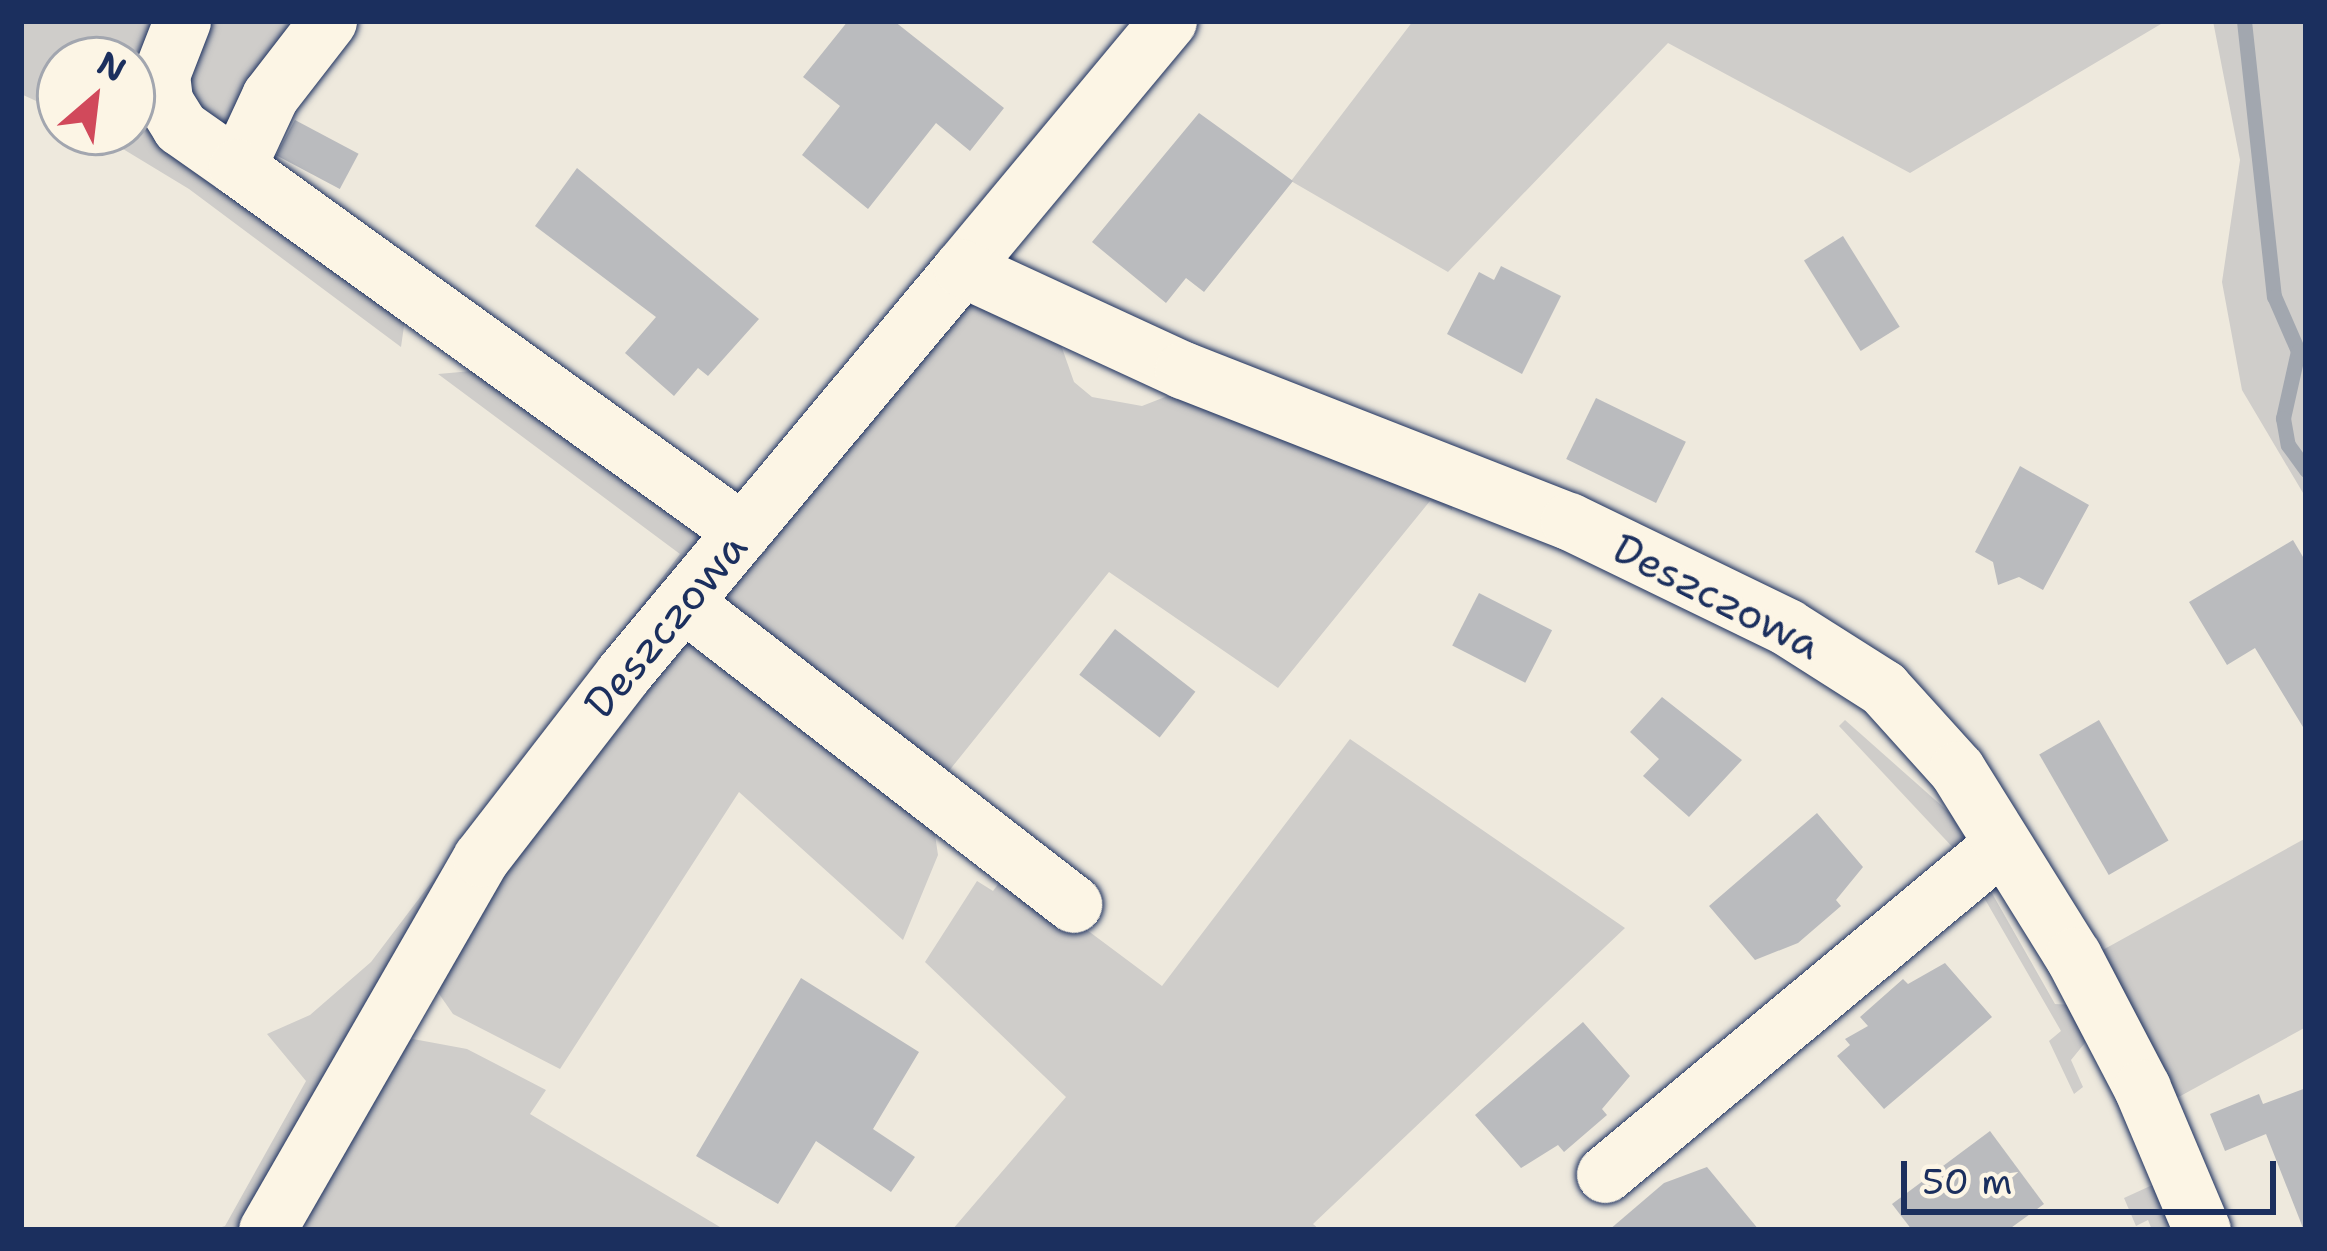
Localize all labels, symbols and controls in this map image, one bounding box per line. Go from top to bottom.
north arrow [36,36,156,156]
text: N [90,40,134,92]
street label: Deszczowa [573,522,757,728]
street label: Deszczowa [1605,522,1829,670]
scale bar [1907,1137,2282,1211]
text: 50 m [1922,1157,2012,1206]

